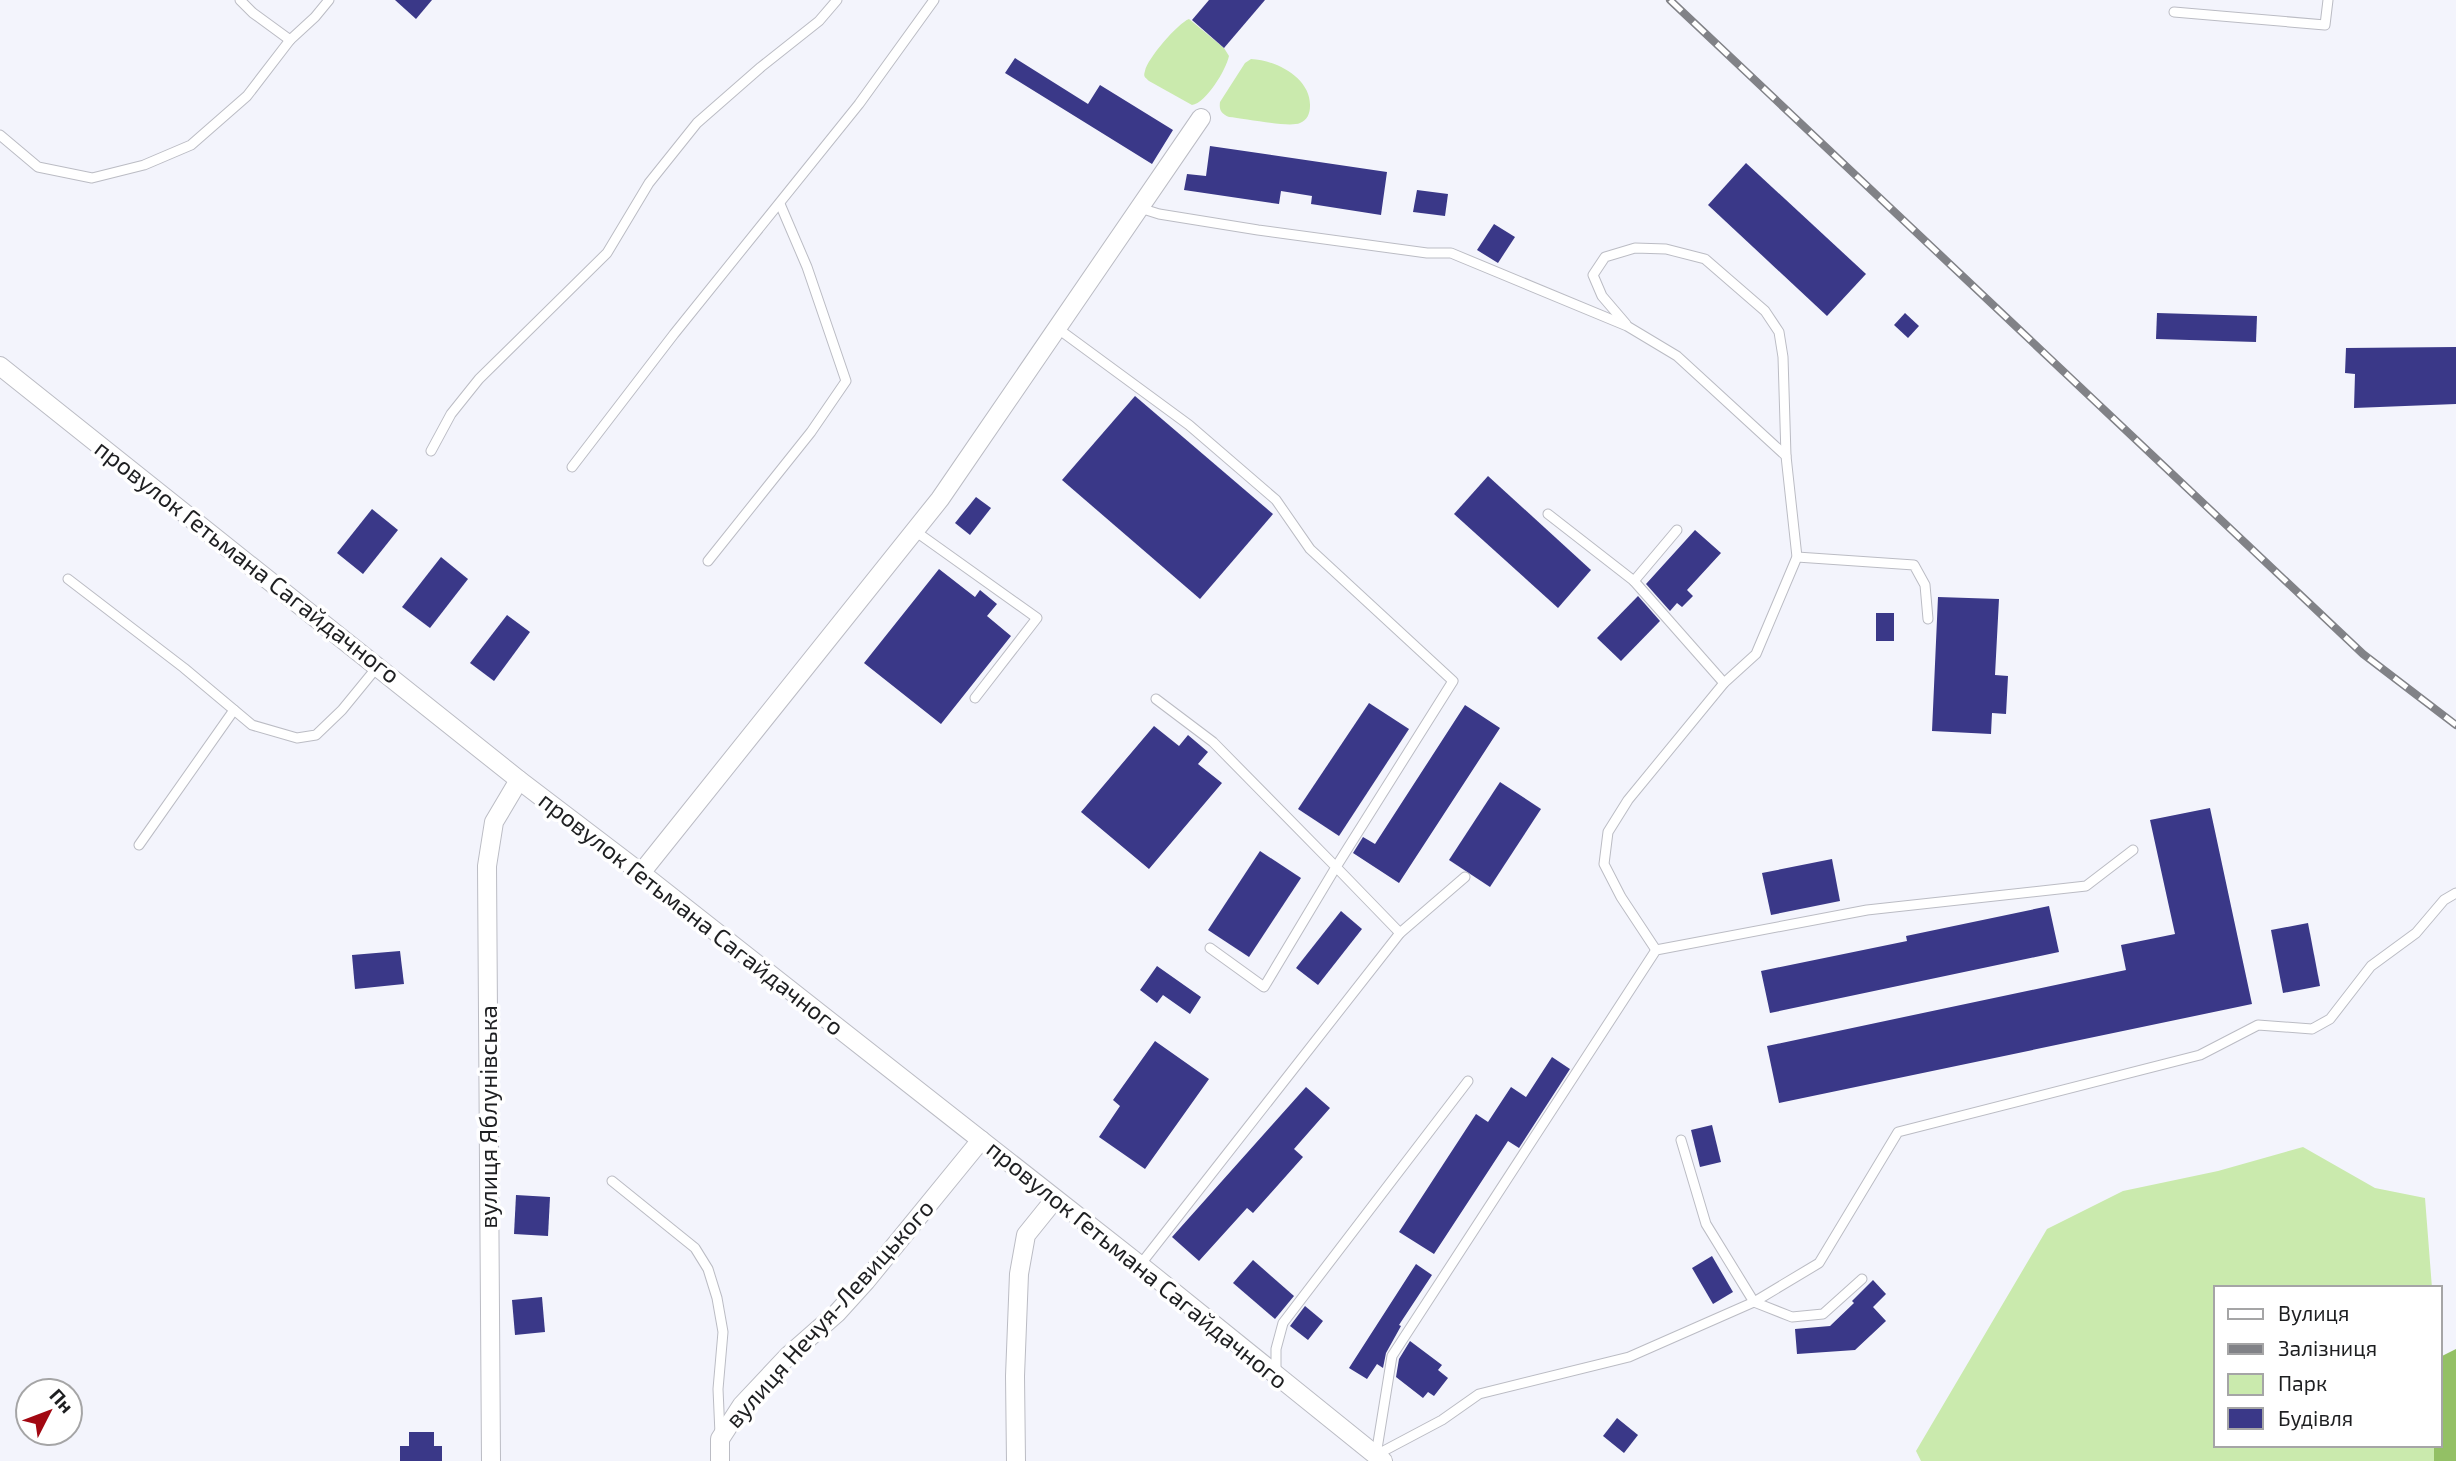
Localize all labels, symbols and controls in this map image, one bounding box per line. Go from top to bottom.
street label: провулок Гетьмана Сагайдачного [89,433,406,690]
street label: провулок Гетьмана Сагайдачного [533,785,850,1042]
street label: вулиця Яблунівська [473,1005,503,1229]
street label: провулок Гетьмана Сагайдачного [981,1133,1294,1395]
street label: вулиця Нечуя-Левицького [719,1193,940,1434]
legend [2214,1286,2442,1447]
text: Вулиця [2278,1300,2349,1326]
text: Залізниця [2278,1335,2377,1360]
text: Парк [2278,1370,2327,1395]
north arrow [14,1377,84,1447]
text: Пн [45,1383,79,1417]
text: Будівля [2278,1405,2353,1431]

